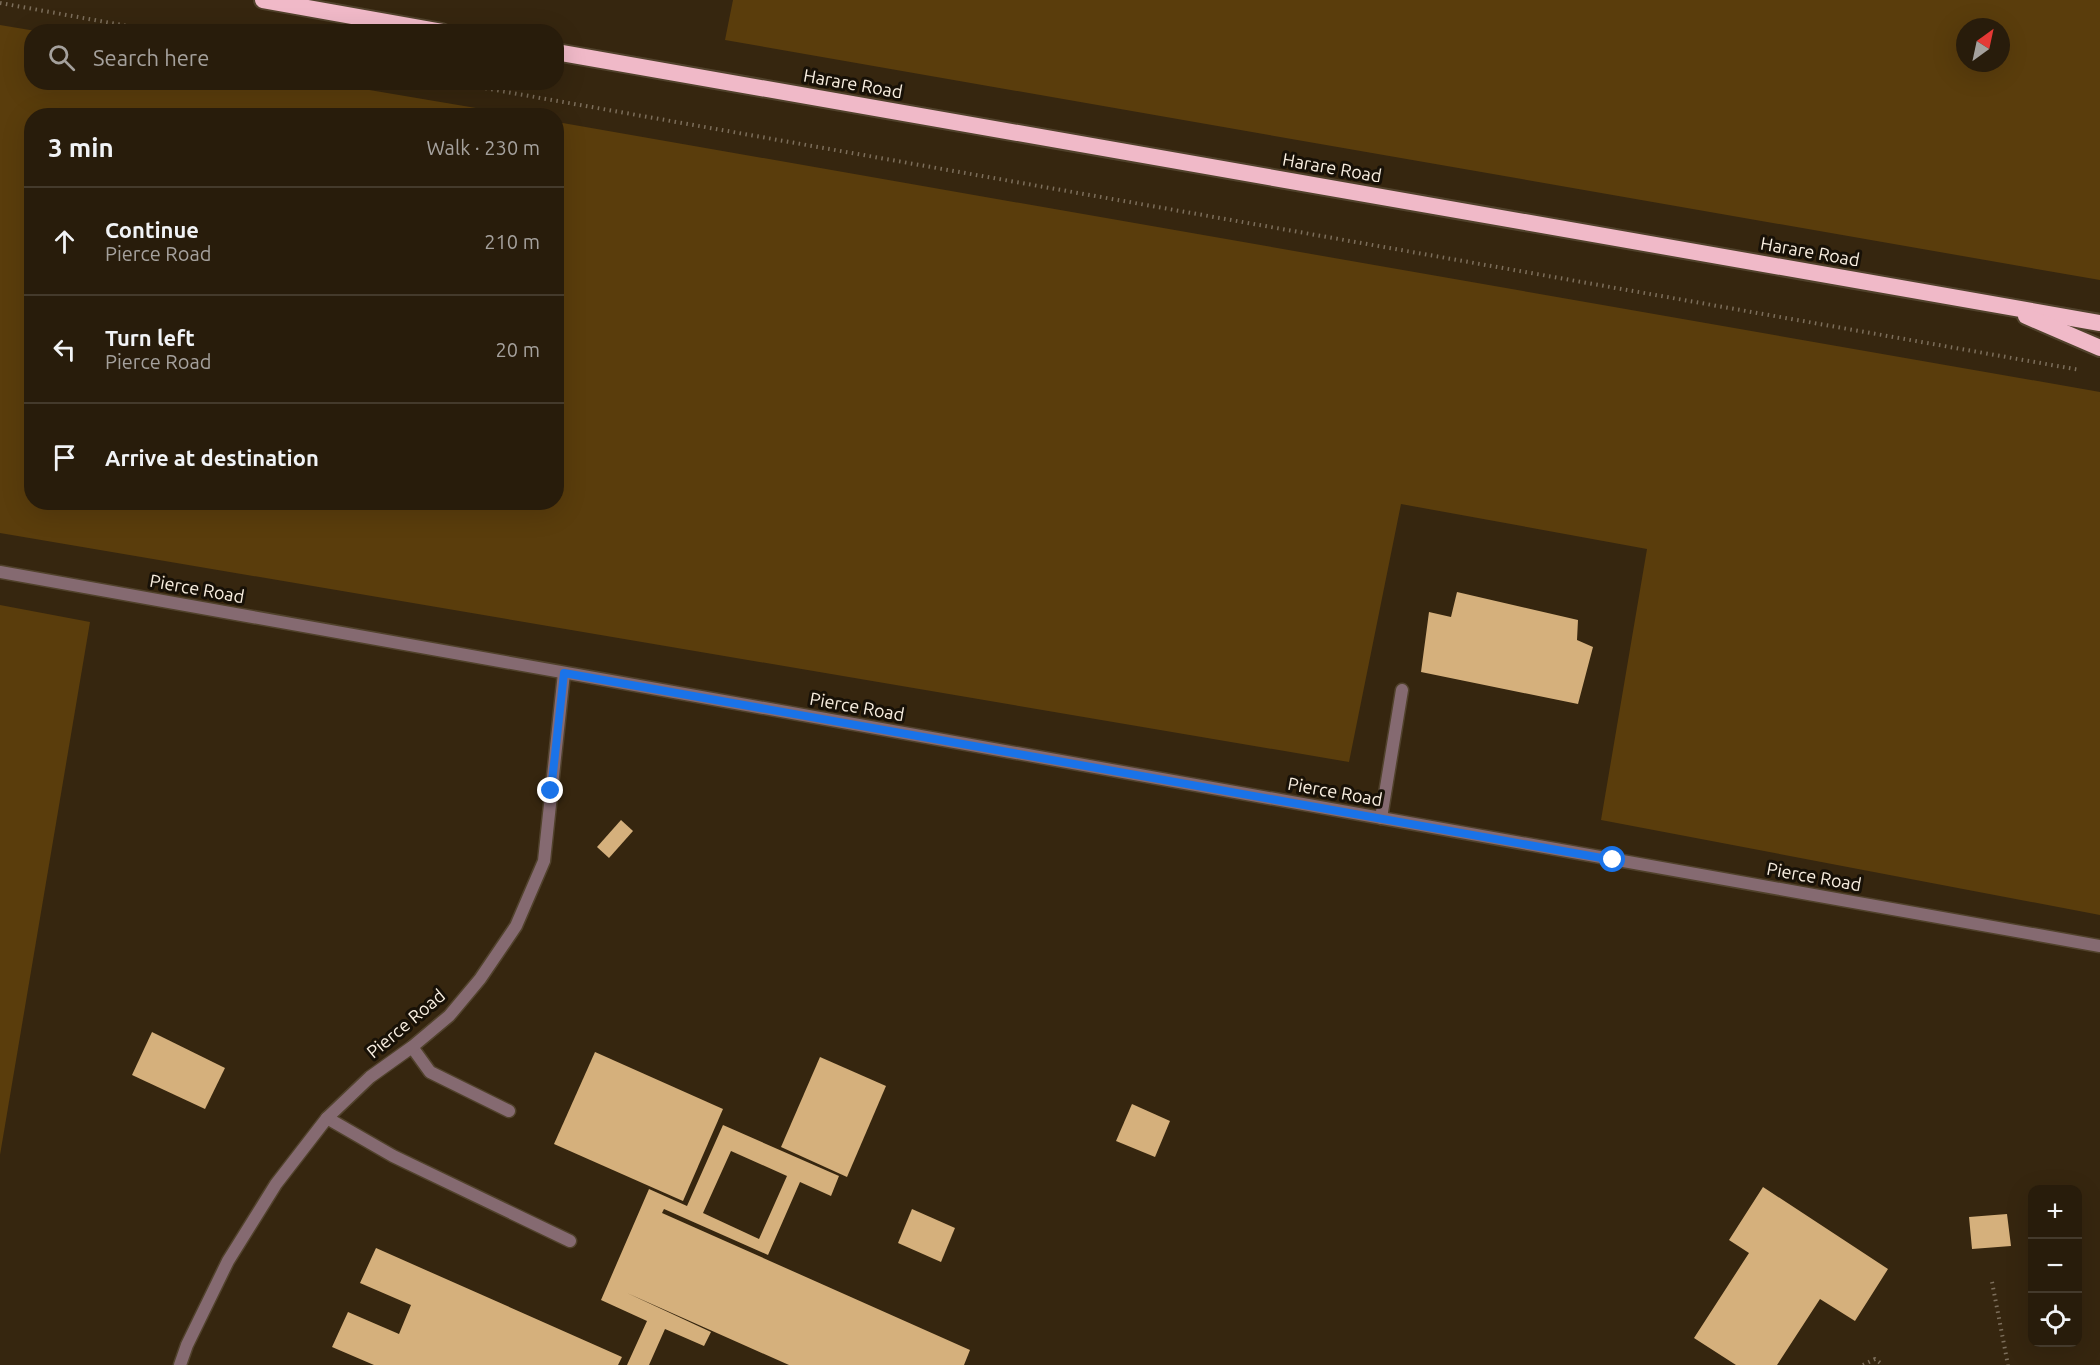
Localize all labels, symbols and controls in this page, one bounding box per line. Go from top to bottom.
north arrow [1956,18,2010,72]
search box [24,24,564,90]
icon: search [45,41,78,74]
text: Search here [93,45,209,70]
street label: Harare Road [802,64,904,102]
text: 3 min [48,133,114,162]
text: Walk · 230 m [427,136,540,159]
street label: Harare Road [1281,148,1383,186]
text: Continue [105,217,199,242]
icon: ahead [48,225,81,258]
text: 210 m [484,230,540,253]
street label: Harare Road [1759,232,1861,270]
text: Pierce Road [105,242,211,265]
text: Turn left [105,325,195,350]
icon: left [48,333,81,366]
text: 20 m [496,338,540,361]
text: Pierce Road [105,350,211,373]
icon: arrive [48,441,81,474]
text: Arrive at destination [105,445,319,470]
street label: Pierce Road [148,570,246,606]
street label: Pierce Road [808,688,906,724]
street label: Pierce Road [1286,773,1384,809]
route end [537,777,563,803]
route start [1599,846,1625,872]
street label: Pierce Road [1765,858,1863,894]
street label: Pierce Road [362,985,448,1062]
map controls [2028,1185,2082,1347]
button: + [2028,1185,2082,1239]
button: − [2028,1239,2082,1293]
button: locate [2028,1293,2082,1347]

